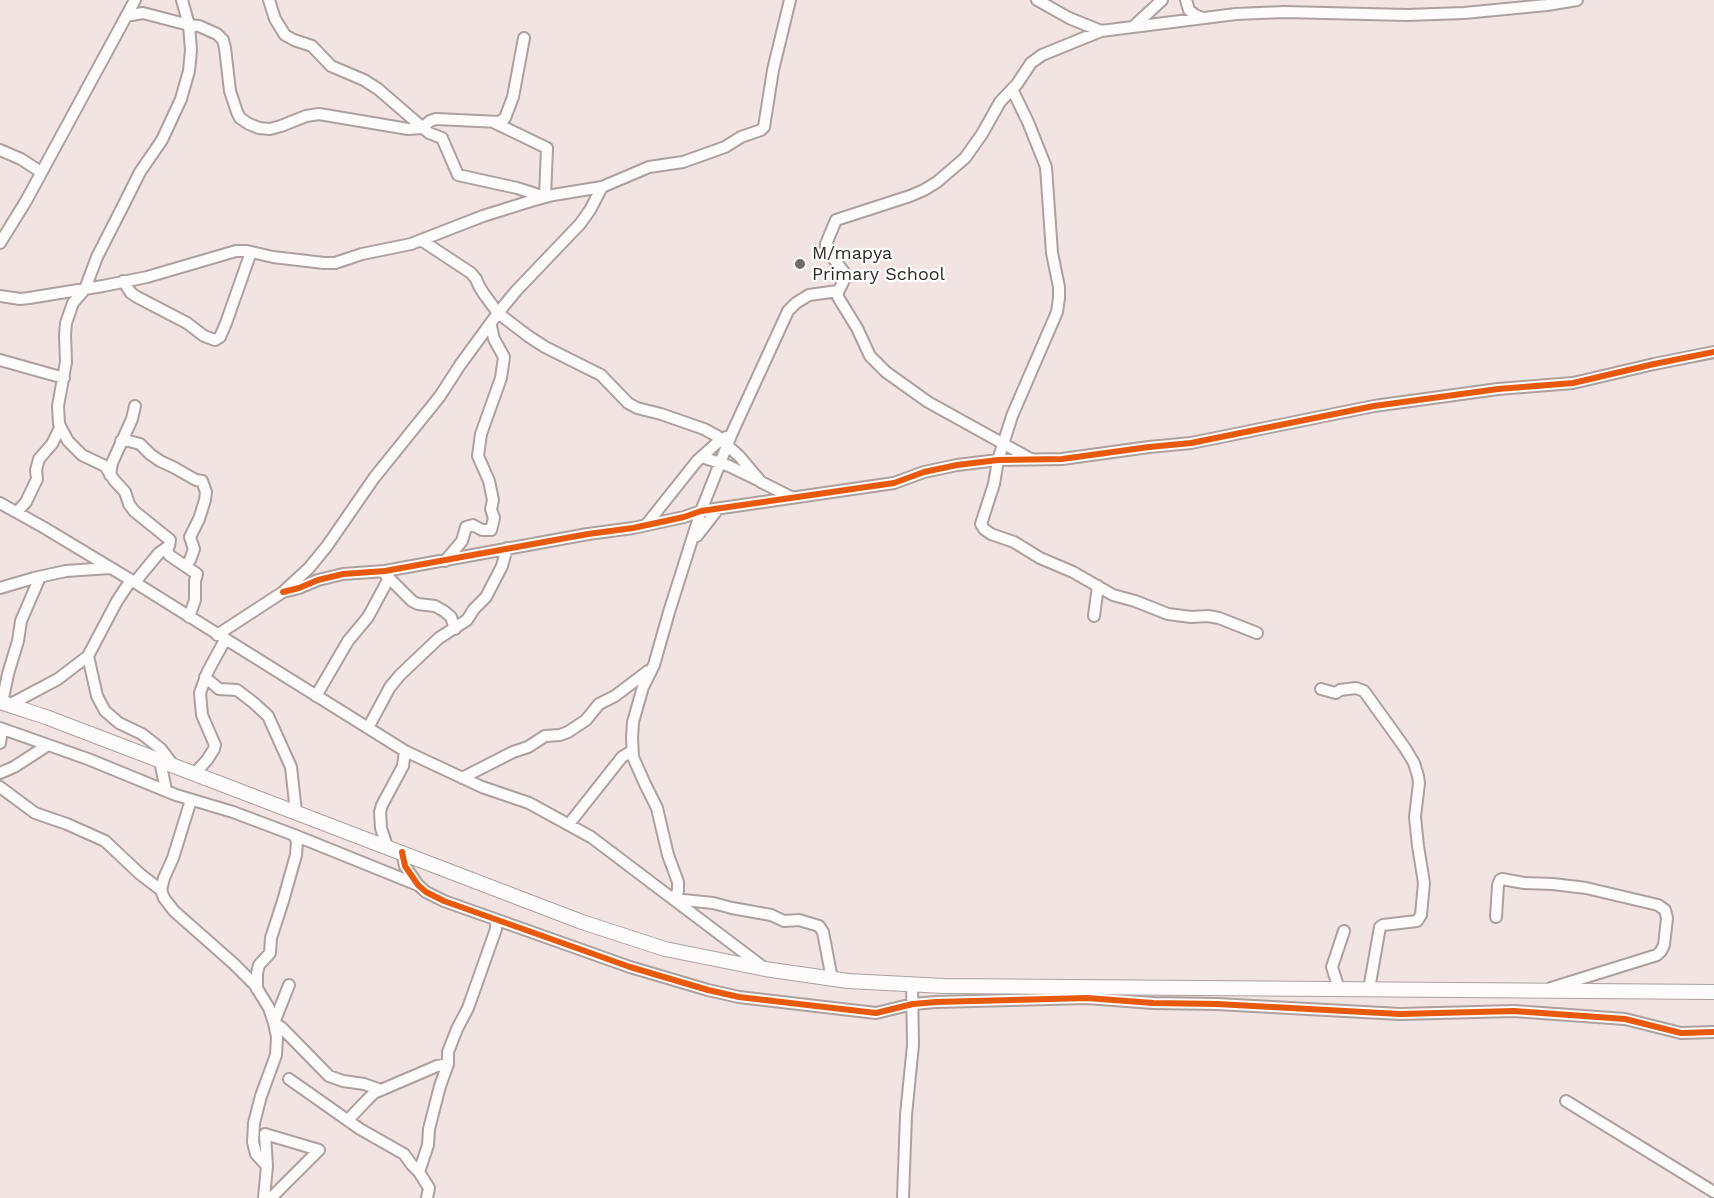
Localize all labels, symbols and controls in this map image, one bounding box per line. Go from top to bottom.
place label: M/mapya Primary School [812,243,945,286]
marker: M/mapya Primary School [793,257,807,271]

